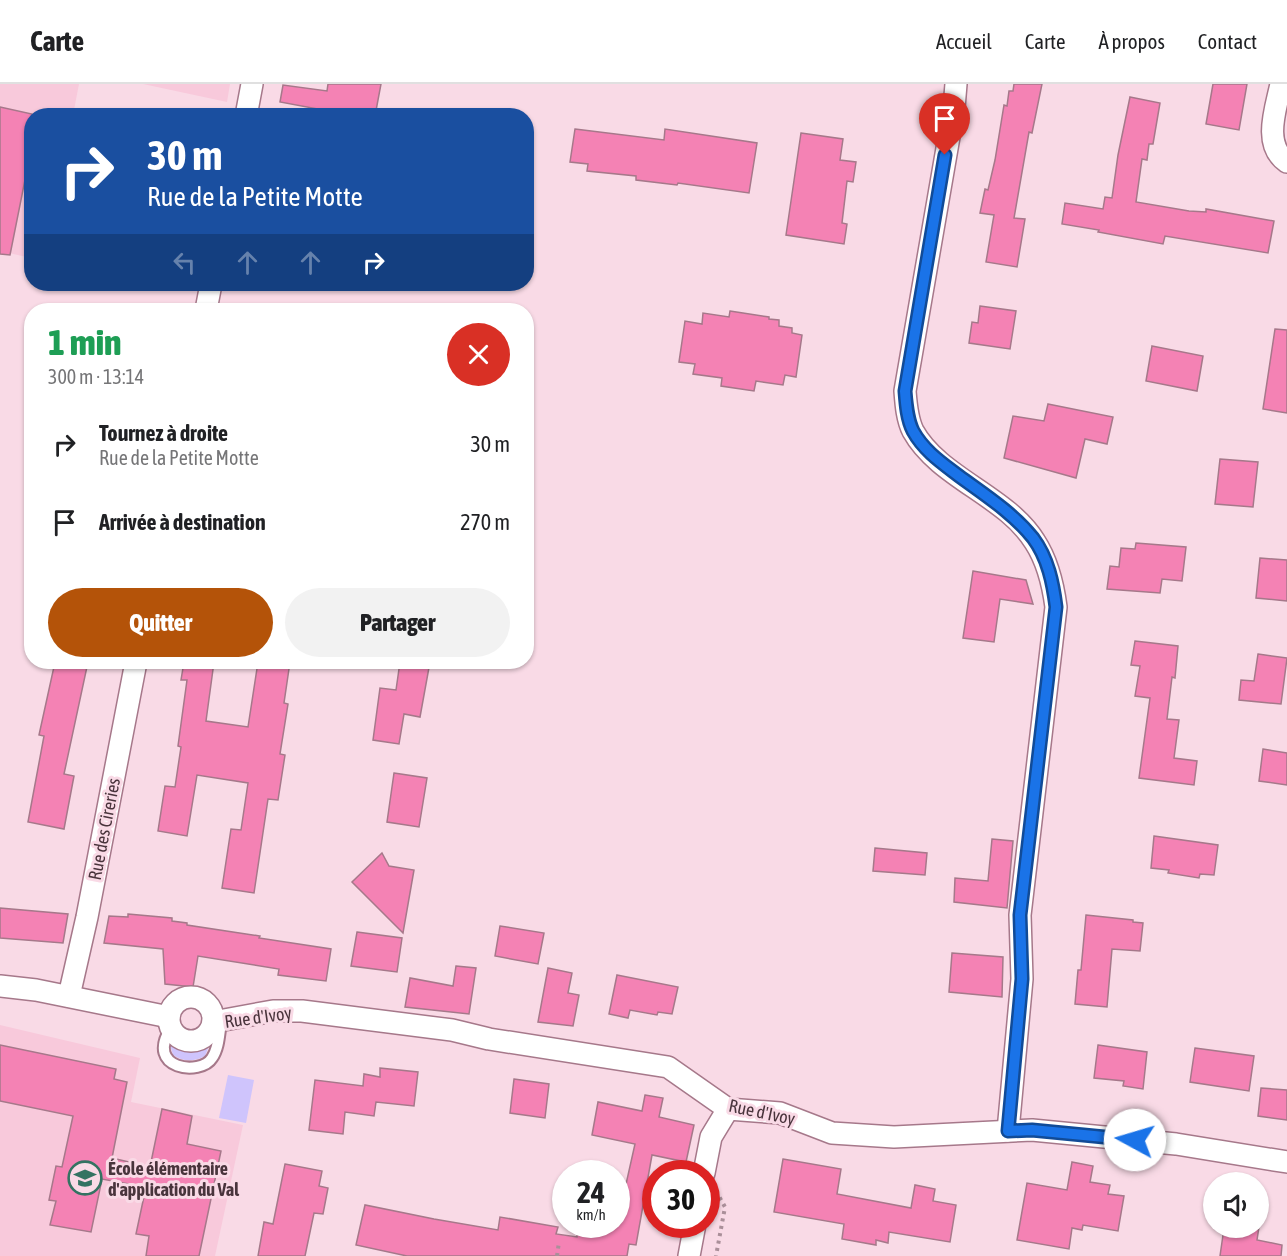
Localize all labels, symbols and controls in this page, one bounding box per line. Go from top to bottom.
text: Carte [30,25,84,57]
text: Accueil [936,29,992,53]
text: Carte [1025,29,1065,53]
text: À propos [1098,29,1165,53]
text: Contact [1198,29,1257,53]
pin [919,93,970,155]
icon: arrive [928,102,961,135]
text: 30 m [147,131,222,179]
icon: right [48,132,126,210]
text: Rue de la Petite Motte [147,181,363,212]
icon: left [168,246,201,279]
icon: ahead [231,246,264,279]
icon: ahead [294,246,327,279]
icon: right [357,246,390,279]
text: 1 min [48,321,122,363]
button: close [447,323,510,386]
text: 300 m · 13:14 [48,365,144,388]
text: Tournez à droite [99,420,228,446]
icon: right [48,428,81,461]
text: 30 m [470,431,510,457]
text: Rue de la Petite Motte [99,446,259,469]
icon: arrive [48,506,81,539]
text: Arrivée à destination [99,509,266,535]
text: 270 m [460,509,510,535]
button: Quitter [48,588,273,657]
button: Partager [285,588,510,657]
street label: Rue des Cireries [84,776,124,882]
street label: Rue d'Ivoy [223,1002,293,1032]
street label: Rue d'Ivoy [727,1095,797,1129]
position arrow [1103,1108,1167,1172]
place label: École élémentaire d'application du Val [108,1158,239,1200]
school or university icon: École élémentaire d'application du Val [67,1160,103,1196]
speed limit sign: 30 [642,1160,720,1238]
map controls [1203,1172,1269,1238]
button: sound [1203,1172,1269,1238]
text: 24 [577,1175,605,1209]
text: km/h [576,1206,606,1223]

